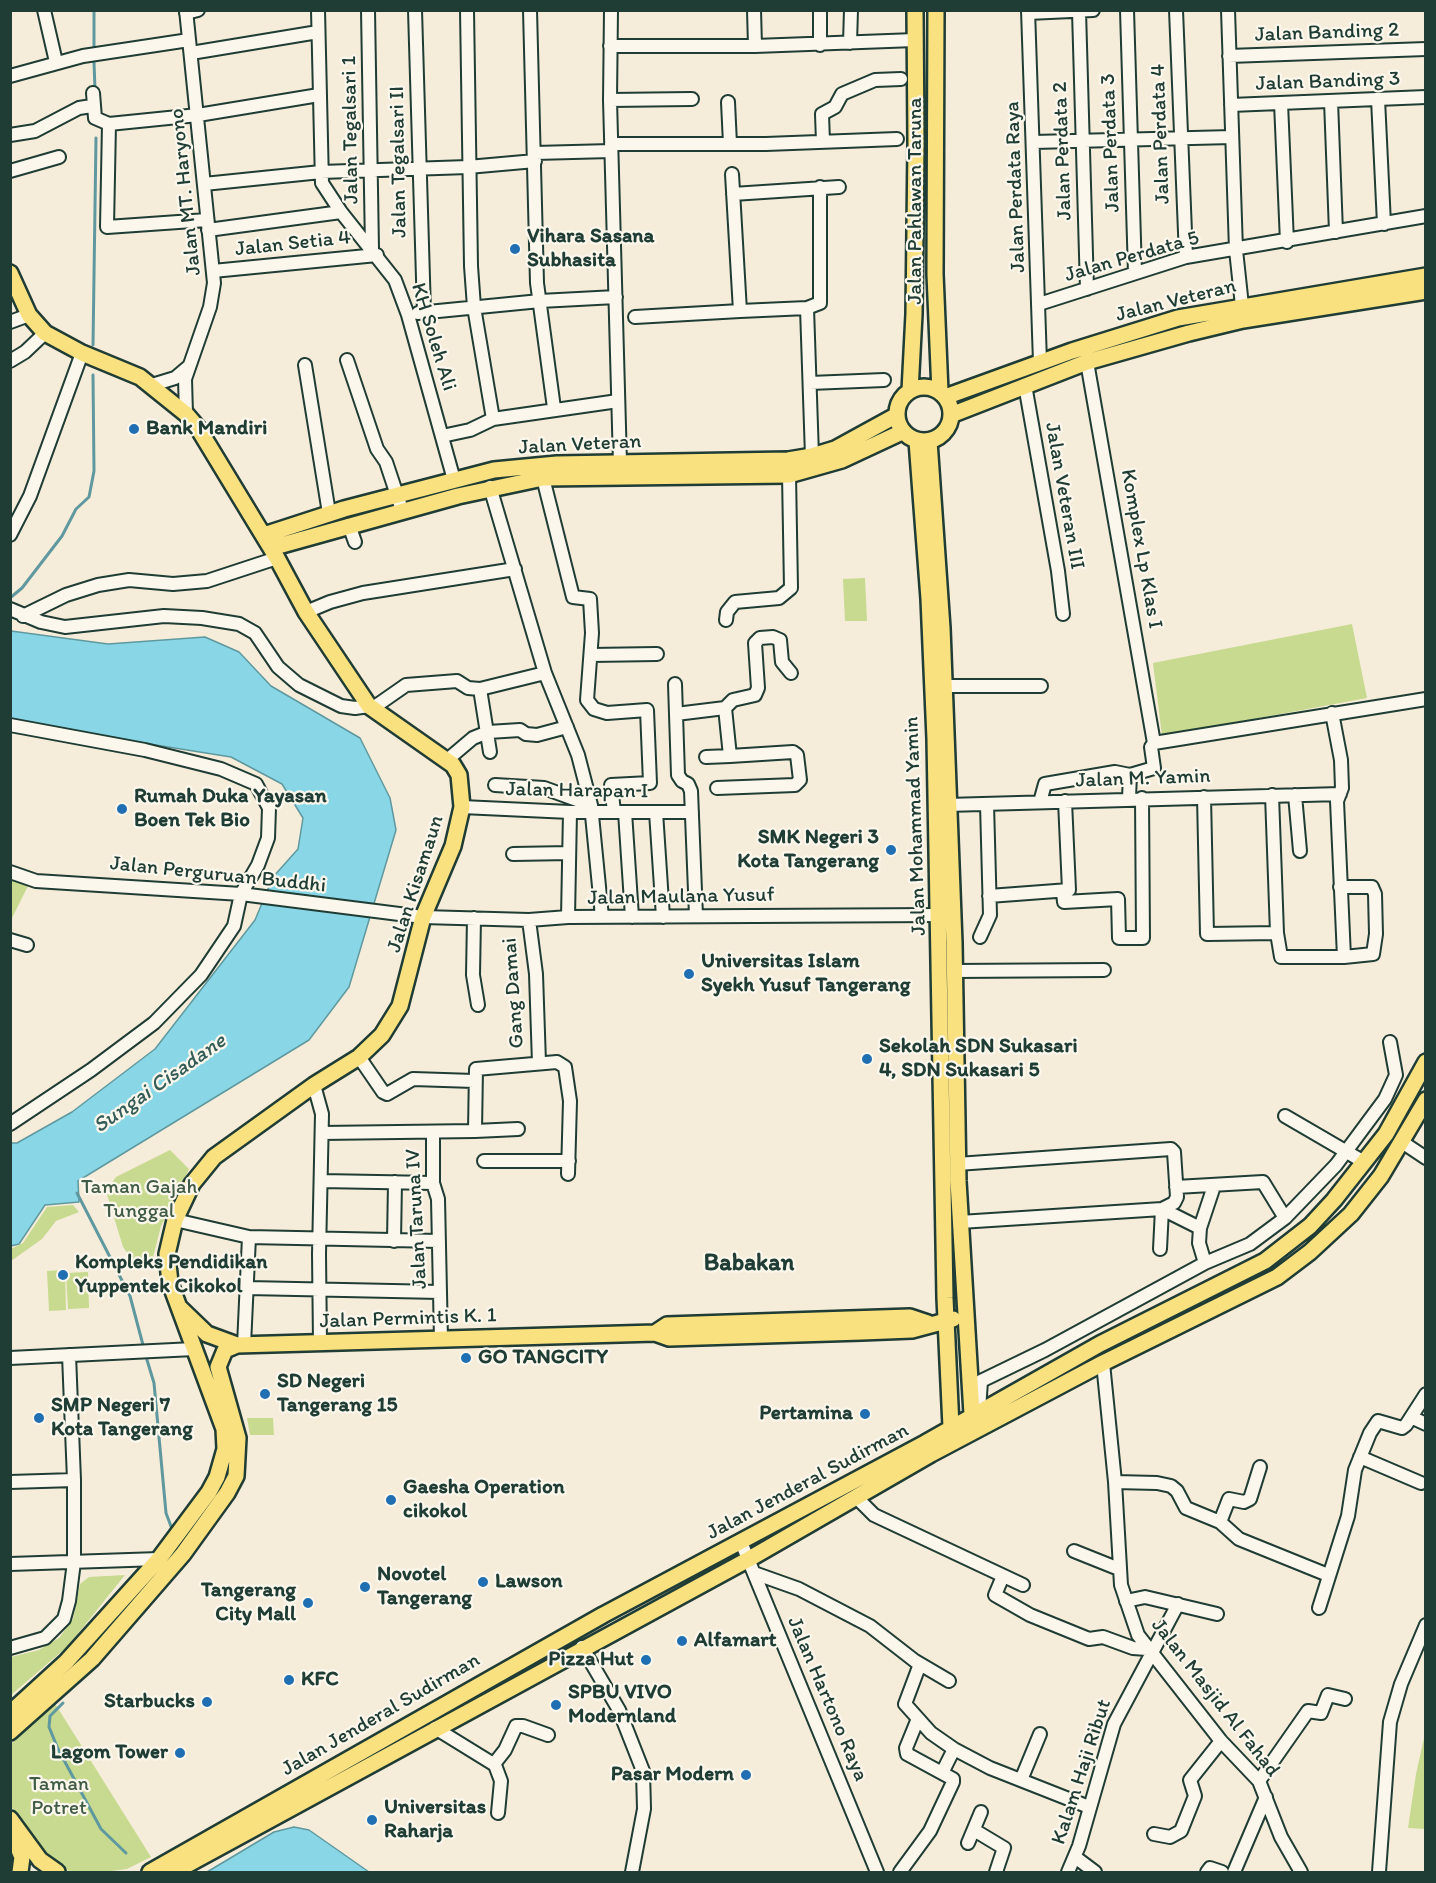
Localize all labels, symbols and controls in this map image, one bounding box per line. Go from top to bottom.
street label: Jalan Banding 2 [1254,18,1400,48]
street label: Jalan Tegalsari 1 [337,56,365,204]
street label: Jalan Perdata 4 [1146,63,1176,205]
street label: Jalan Banding 3 [1255,67,1401,97]
street label: Jalan Perdata 3 [1096,73,1126,213]
street label: Jalan Perdata 2 [1048,81,1078,221]
street label: Jalan Tegalsari II [385,86,413,238]
street label: Jalan Pahlawan Taruna [903,97,929,305]
street label: Jalan Perdata Raya [1000,101,1032,273]
street label: Jalan MT. Haryono [165,107,207,277]
place label: Vihara Sasana Subhasita [527,224,654,274]
street label: Jalan Setia 4 [234,225,352,263]
street label: Jalan Perdata 5 [1062,226,1202,288]
marker: Vihara Sasana Subhasita [508,242,522,256]
street label: Jalan Veteran [1113,274,1239,328]
street label: KH Soleh Ali [405,280,461,394]
place label: Bank Mandiri [146,416,267,442]
street label: Jalan Veteran III [1039,420,1089,572]
marker: Bank Mandiri [127,422,141,436]
street label: Jalan Veteran [518,429,642,461]
street label: Komplex Lp Klas I [1115,467,1167,631]
street label: Jalan Mohammad Yamin [900,716,932,936]
street label: Jalan M. Yamin [1075,764,1211,794]
street label: Jalan Harapan I [505,777,649,805]
place label: Rumah Duka Yayasan Boen Tek Bio [134,784,327,834]
marker: Rumah Duka Yayasan Boen Tek Bio [115,802,129,816]
street label: Jalan Kisamaun [382,812,450,956]
place label: SMK Negeri 3 Kota Tangerang [737,825,879,875]
marker: SMK Negeri 3 Kota Tangerang [884,843,898,857]
street label: Jalan Perguruan Buddhi [109,851,327,899]
street label: Jalan Maulana Yusuf [587,883,775,911]
street label: Gang Damai [498,937,530,1049]
place label: Universitas Islam Syekh Yusuf Tangerang [701,949,910,999]
marker: Universitas Islam Syekh Yusuf Tangerang [682,967,696,981]
water label: Sungai Cisadane [89,1028,231,1140]
place label: Sekolah SDN Sukasari 4, SDN Sukasari 5 [879,1034,1078,1084]
marker: Sekolah SDN Sukasari 4, SDN Sukasari 5 [860,1052,874,1066]
street label: Jalan Taruna IV [401,1148,433,1290]
park label: Taman Gajah Tunggal [81,1175,197,1225]
place label: Kompleks Pendidikan Yuppentek Cikokol [75,1250,268,1300]
district label: Babakan [704,1250,794,1278]
marker: Kompleks Pendidikan Yuppentek Cikokol [56,1268,70,1282]
street label: Jalan Permintis K. 1 [319,1303,497,1335]
place label: GO TANGCITY [478,1345,608,1371]
marker: GO TANGCITY [459,1351,473,1365]
place label: SD Negeri Tangerang 15 [277,1369,397,1419]
marker: SD Negeri Tangerang 15 [258,1387,272,1401]
place label: SMP Negeri 7 Kota Tangerang [51,1393,193,1443]
place label: Pertamina [759,1401,853,1427]
marker: Pertamina [858,1407,872,1421]
marker: SMP Negeri 7 Kota Tangerang [32,1411,46,1425]
street label: Jalan Jenderal Sudirman [703,1418,913,1546]
place label: Gaesha Operation cikokol [403,1475,565,1525]
marker: Gaesha Operation cikokol [384,1493,398,1507]
place label: Novotel Tangerang [377,1562,472,1612]
place label: Lawson [495,1569,563,1595]
marker: Lawson [476,1575,490,1589]
place label: Tangerang City Mall [201,1578,296,1628]
marker: Novotel Tangerang [358,1580,372,1594]
marker: Tangerang City Mall [301,1596,315,1610]
street label: Jalan Hartono Raya [781,1613,873,1785]
street label: Jalan Masjid Al Fahad [1145,1614,1285,1782]
place label: Alfamart [694,1628,776,1654]
marker: Alfamart [675,1634,689,1648]
place label: Pizza Hut [548,1647,634,1673]
street label: Jalan Jenderal Sudirman [277,1648,485,1782]
marker: Pizza Hut [639,1653,653,1667]
place label: KFC [301,1667,339,1693]
marker: KFC [282,1673,296,1687]
place label: SPBU VIVO Modernland [568,1680,676,1730]
place label: Starbucks [104,1689,195,1715]
marker: Starbucks [200,1695,214,1709]
street label: Kalam Haji Ribut [1047,1696,1117,1848]
marker: SPBU VIVO Modernland [549,1698,563,1712]
place label: Lagom Tower [51,1740,168,1766]
marker: Lagom Tower [173,1746,187,1760]
place label: Pasar Modern [611,1762,734,1788]
marker: Pasar Modern [739,1768,753,1782]
park label: Taman Potret [29,1772,89,1822]
place label: Universitas Raharja [384,1795,486,1845]
marker: Universitas Raharja [365,1813,379,1827]

